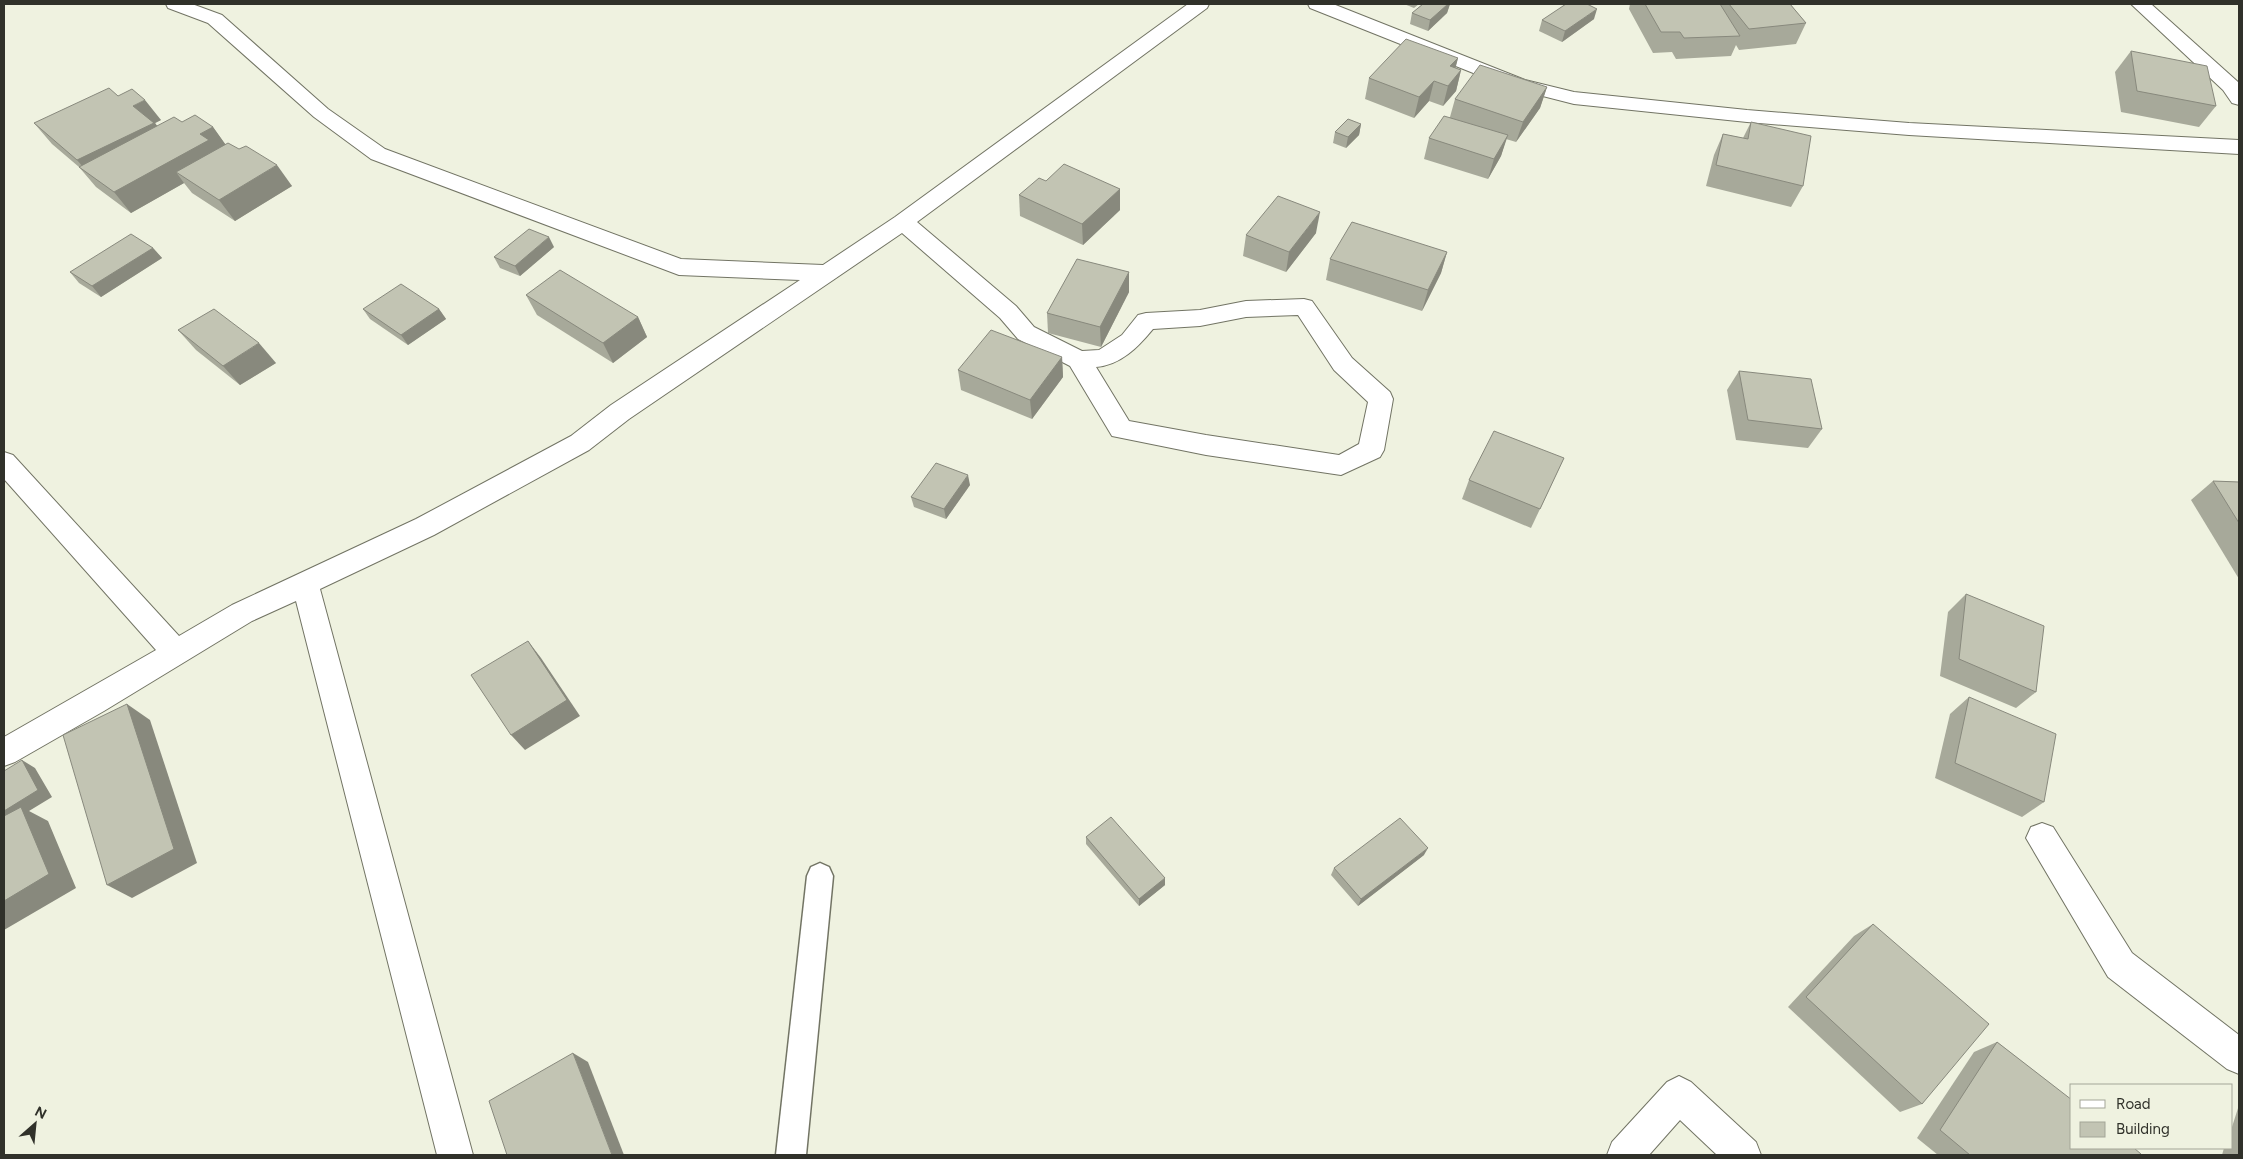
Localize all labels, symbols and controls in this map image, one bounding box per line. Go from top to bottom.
legend [2070,1084,2233,1149]
text: Road [2116,1095,2151,1113]
north arrow [10,1099,60,1149]
text: N [32,1103,49,1123]
text: Building [2116,1120,2170,1138]

